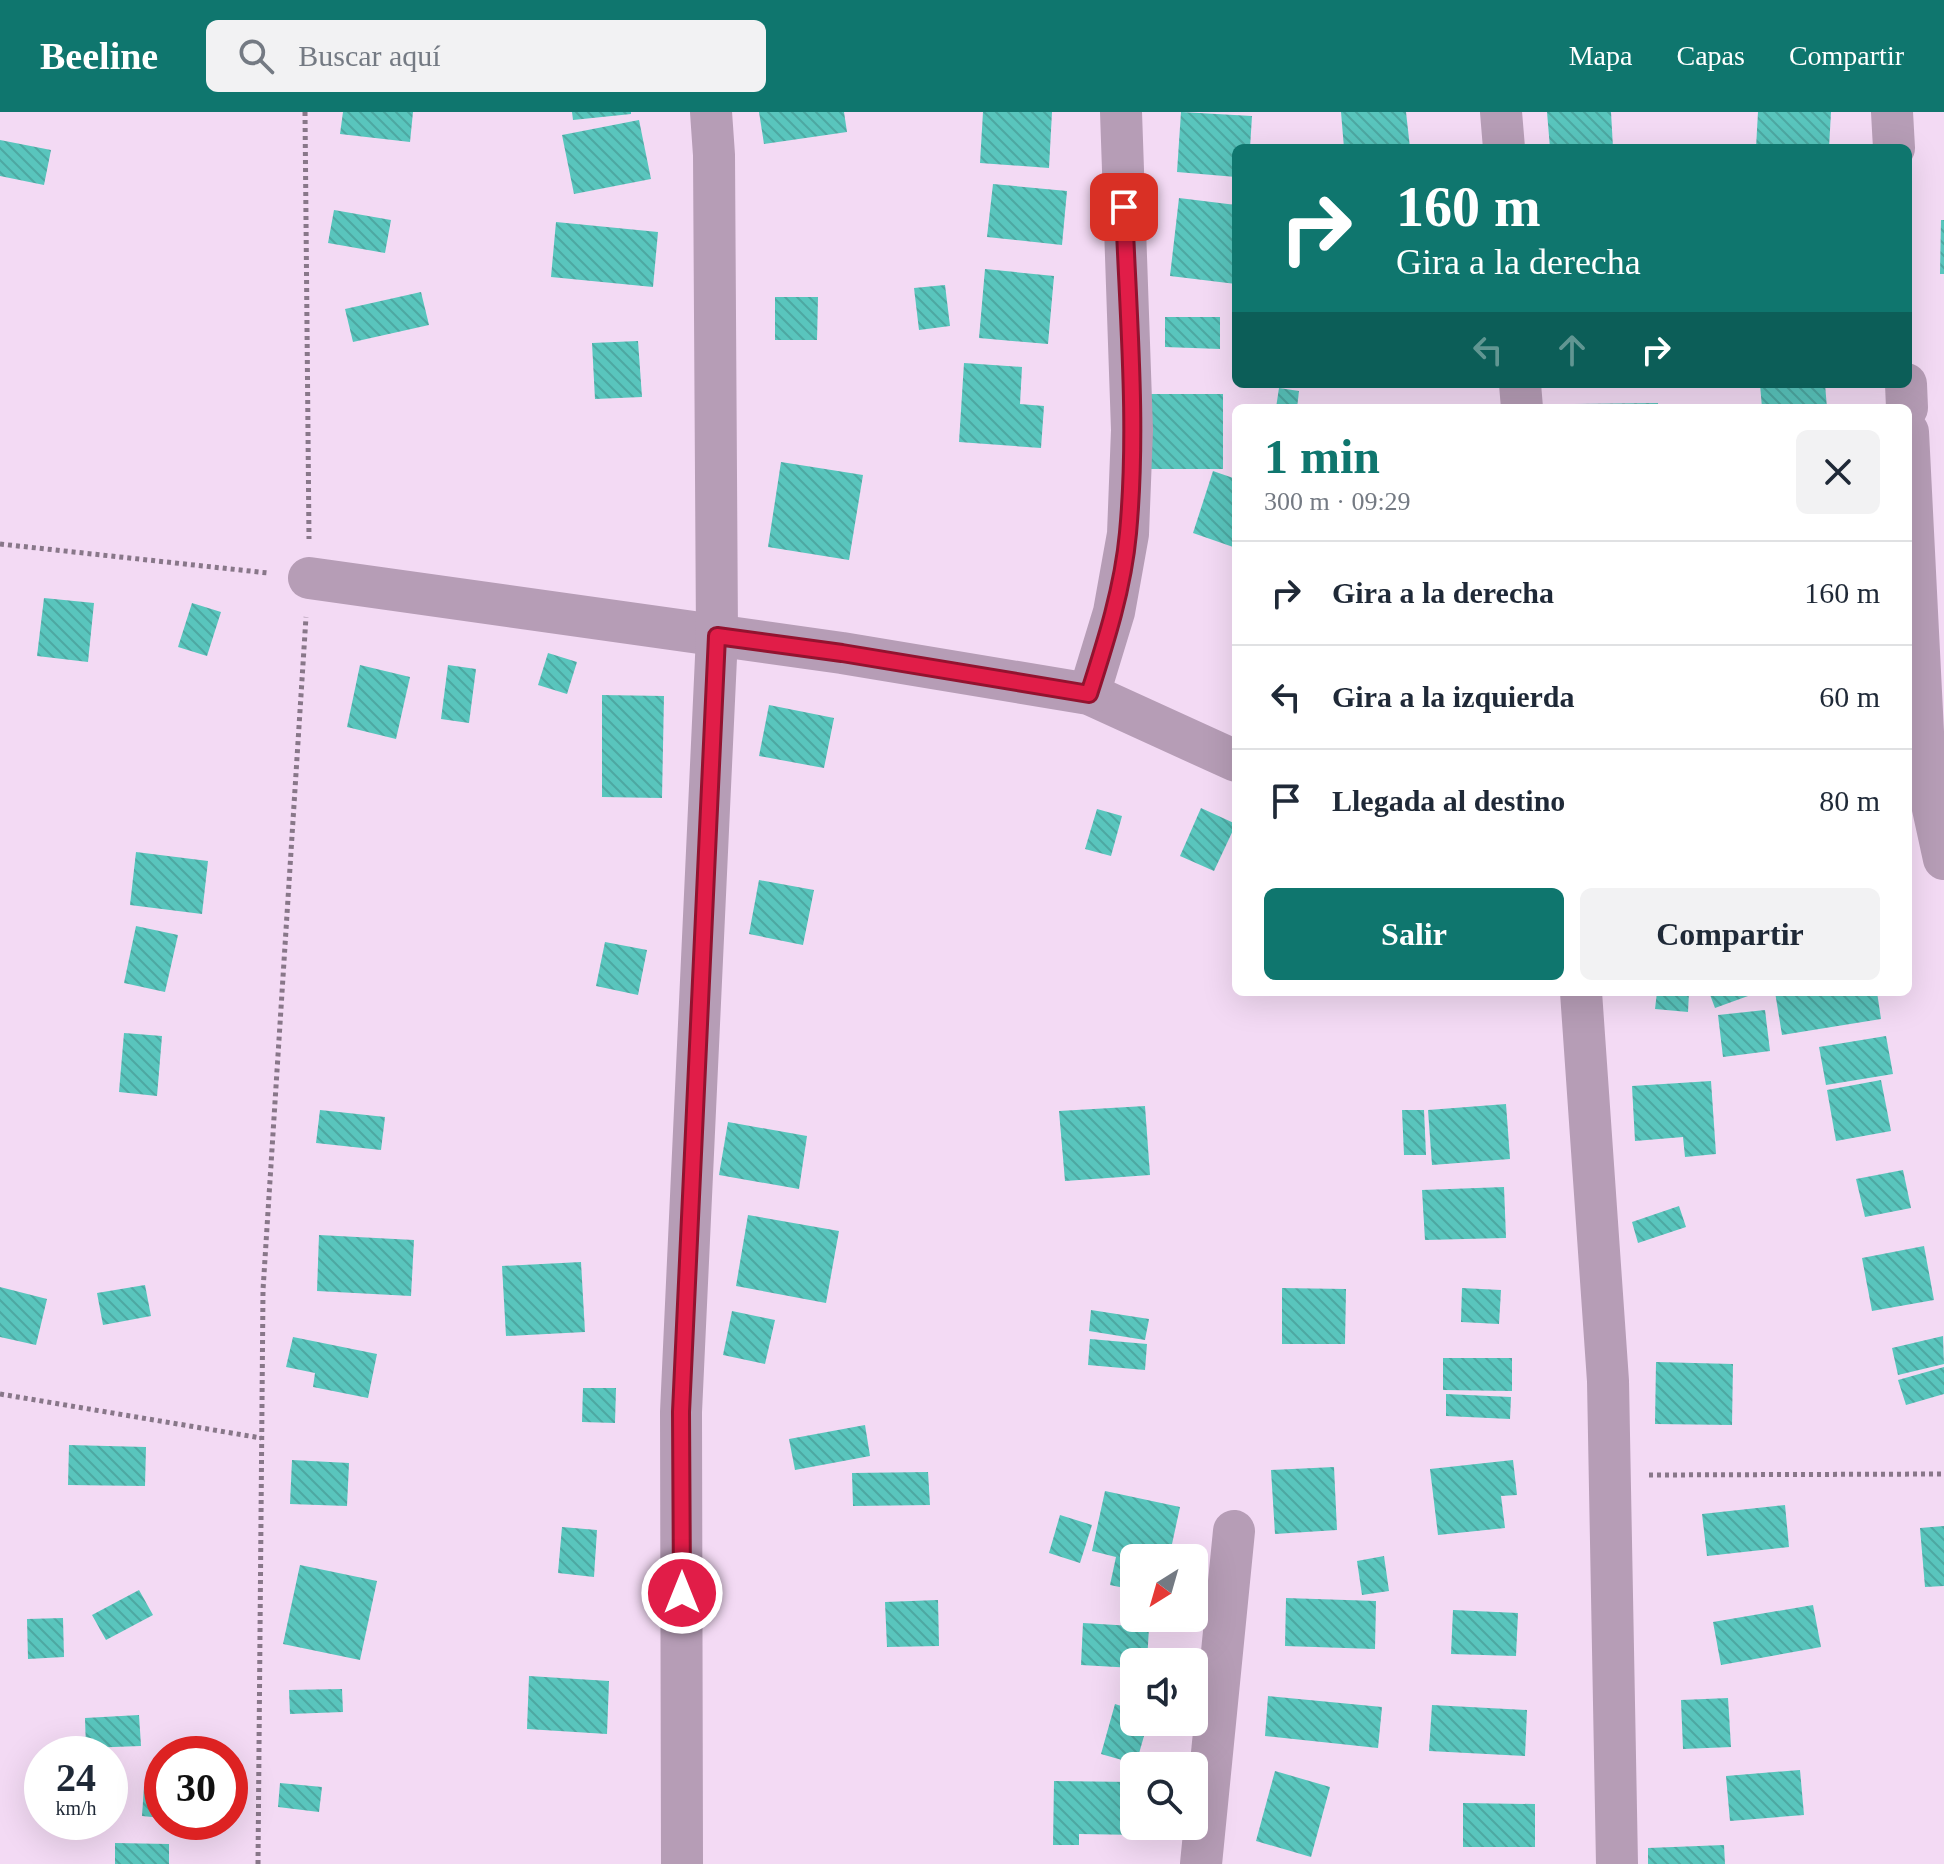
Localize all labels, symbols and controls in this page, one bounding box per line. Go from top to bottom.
search box [206,20,766,92]
icon: search [234,34,278,78]
text: Beeline [40,35,158,77]
text: Buscar aquí [298,39,441,72]
text: Mapa [1569,40,1632,71]
text: Capas [1676,40,1745,71]
text: Compartir [1789,40,1904,71]
pin [1090,173,1158,241]
icon: right [1264,176,1368,280]
text: 160 m [1396,176,1541,238]
icon: arrive [1102,185,1146,229]
text: Gira a la derecha [1396,242,1641,282]
icon: left [1466,328,1510,372]
icon: ahead [1550,328,1594,372]
icon: right [1634,328,1678,372]
text: 1 min [1264,430,1380,483]
button: close [1796,430,1880,514]
text: 300 m · 09:29 [1264,487,1411,516]
icon: right [1264,571,1308,615]
text: Gira a la derecha [1332,576,1554,609]
text: 160 m [1804,576,1880,609]
icon: left [1264,675,1308,719]
text: Gira a la izquierda [1332,680,1575,713]
text: 60 m [1819,680,1880,713]
icon: arrive [1264,779,1308,823]
text: Llegada al destino [1332,784,1565,817]
text: 80 m [1819,784,1880,817]
button: Salir [1264,888,1564,980]
button: Compartir [1580,888,1880,980]
north arrow [1120,1544,1208,1632]
map controls [1120,1544,1208,1840]
position arrow [640,1551,724,1635]
button: sound [1120,1648,1208,1736]
speed limit sign: 30 [144,1736,248,1840]
button: search [1120,1752,1208,1840]
text: 24 [56,1755,96,1800]
text: km/h [55,1797,97,1819]

